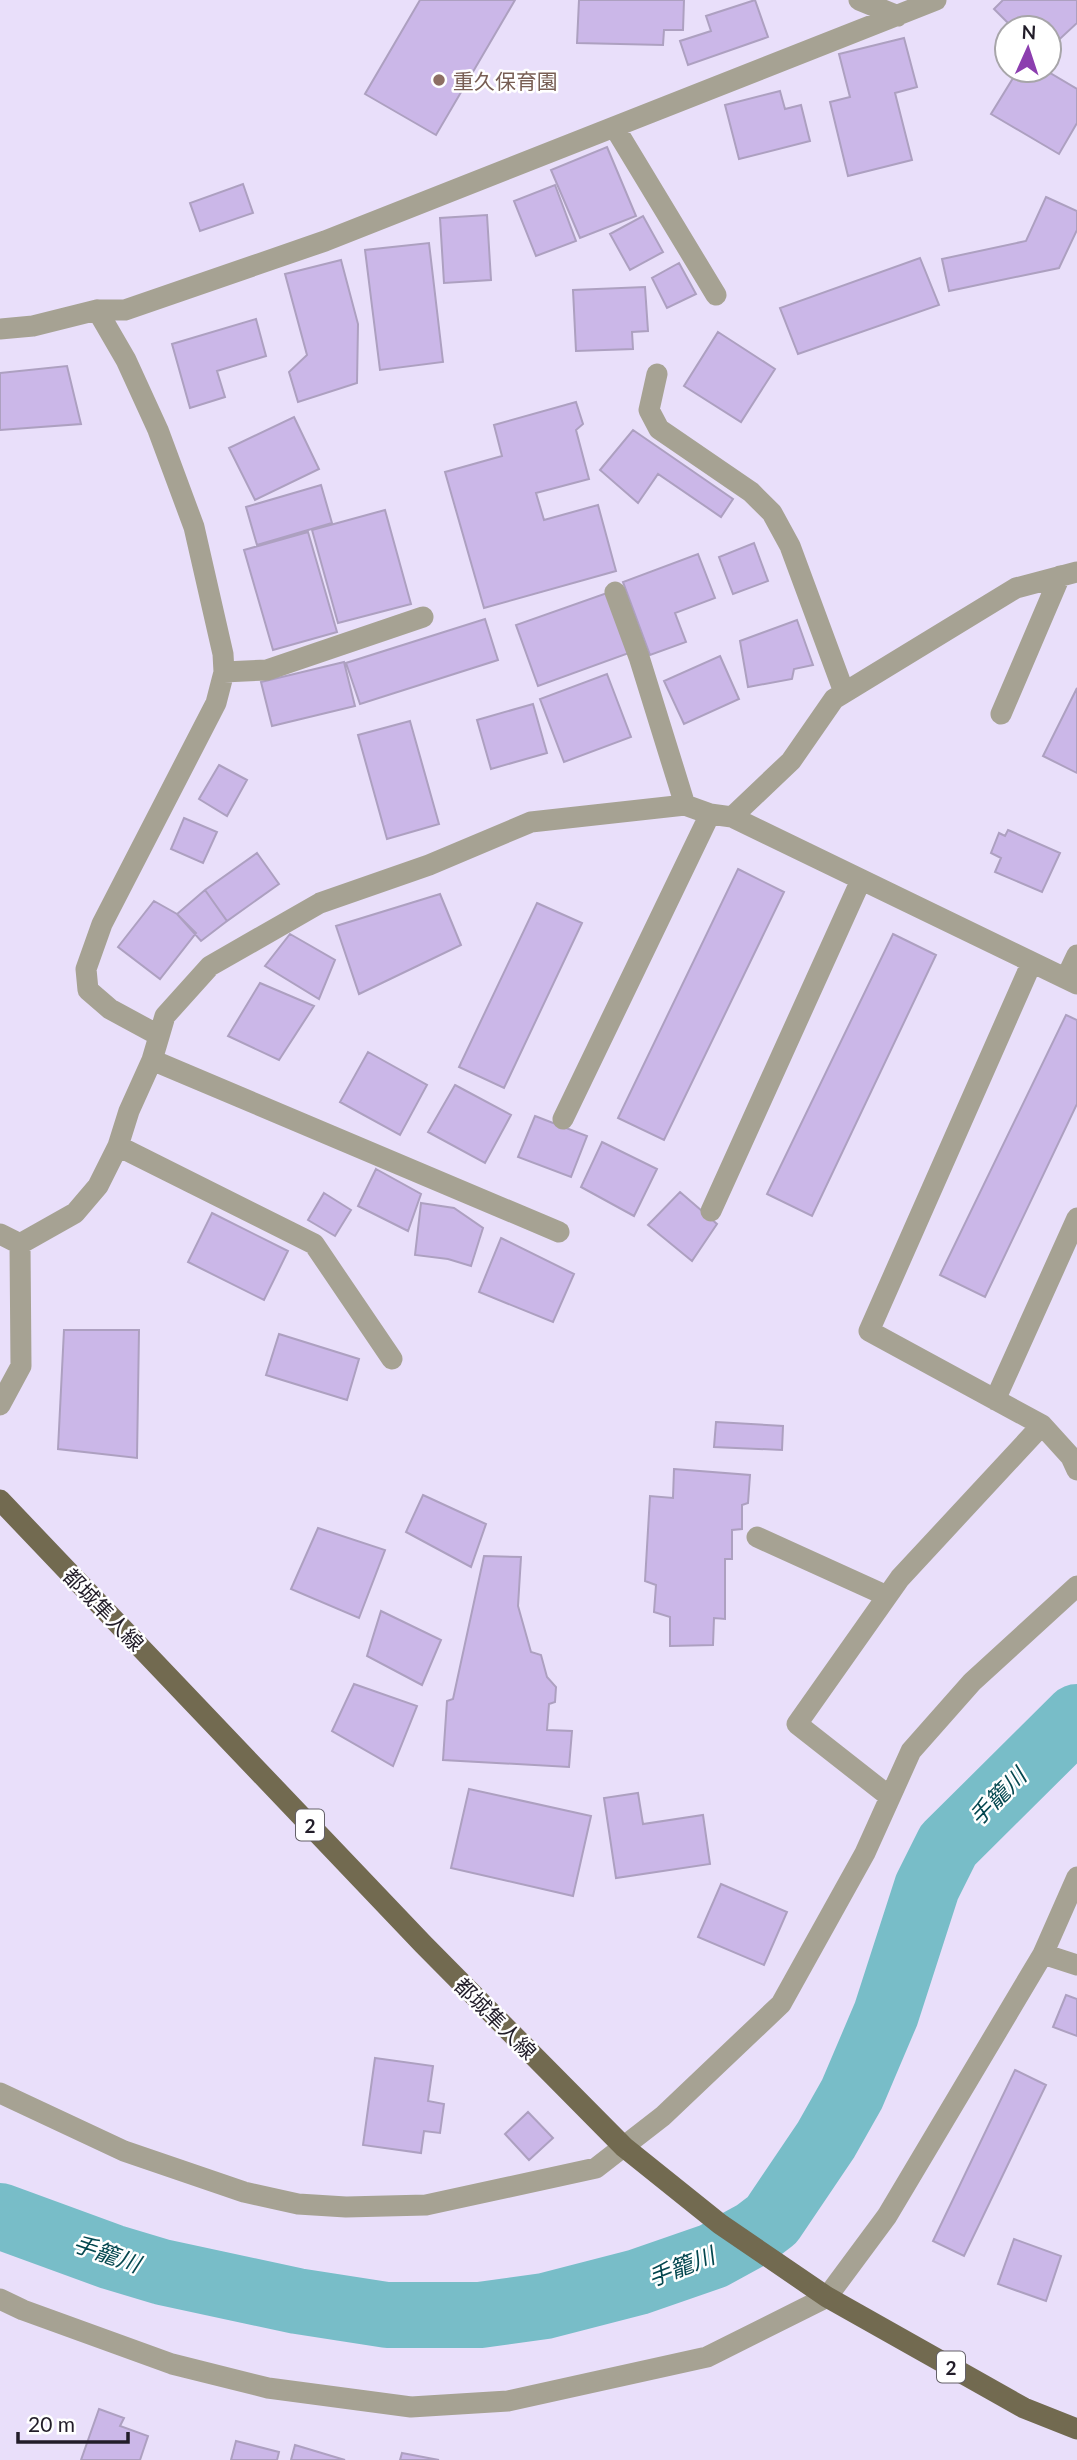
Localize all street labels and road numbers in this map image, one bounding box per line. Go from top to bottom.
street label: 都城隼人線 [59,1563,149,1655]
road number: 2 [296,1810,324,1840]
street label: 都城隼人線 [450,1972,542,2064]
road number: 2 [937,2352,965,2382]

